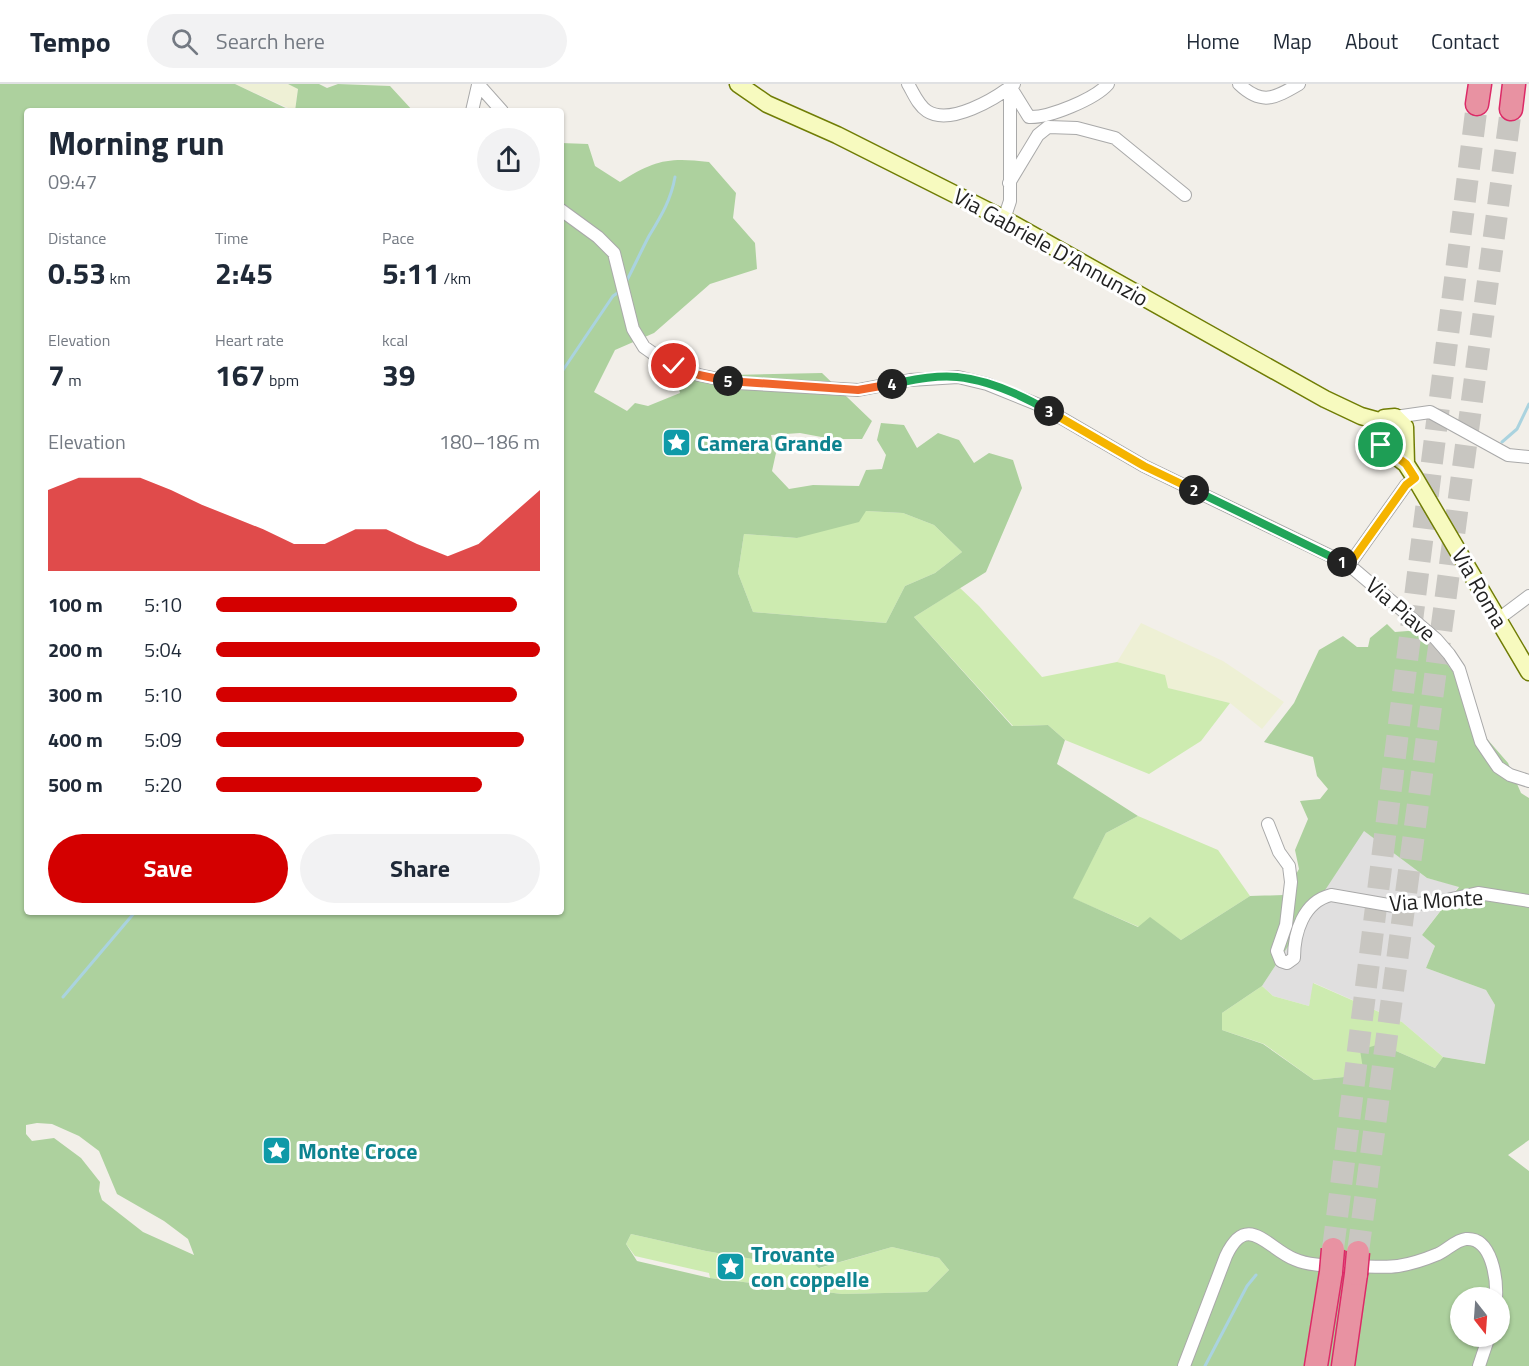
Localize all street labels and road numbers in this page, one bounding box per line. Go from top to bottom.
street label: Via Gabriele D'Annunzio [947,179,1155,315]
street label: Via Roma [1443,541,1517,635]
street label: Via Piave [1358,569,1444,649]
street label: Via Monte [1388,880,1484,920]

